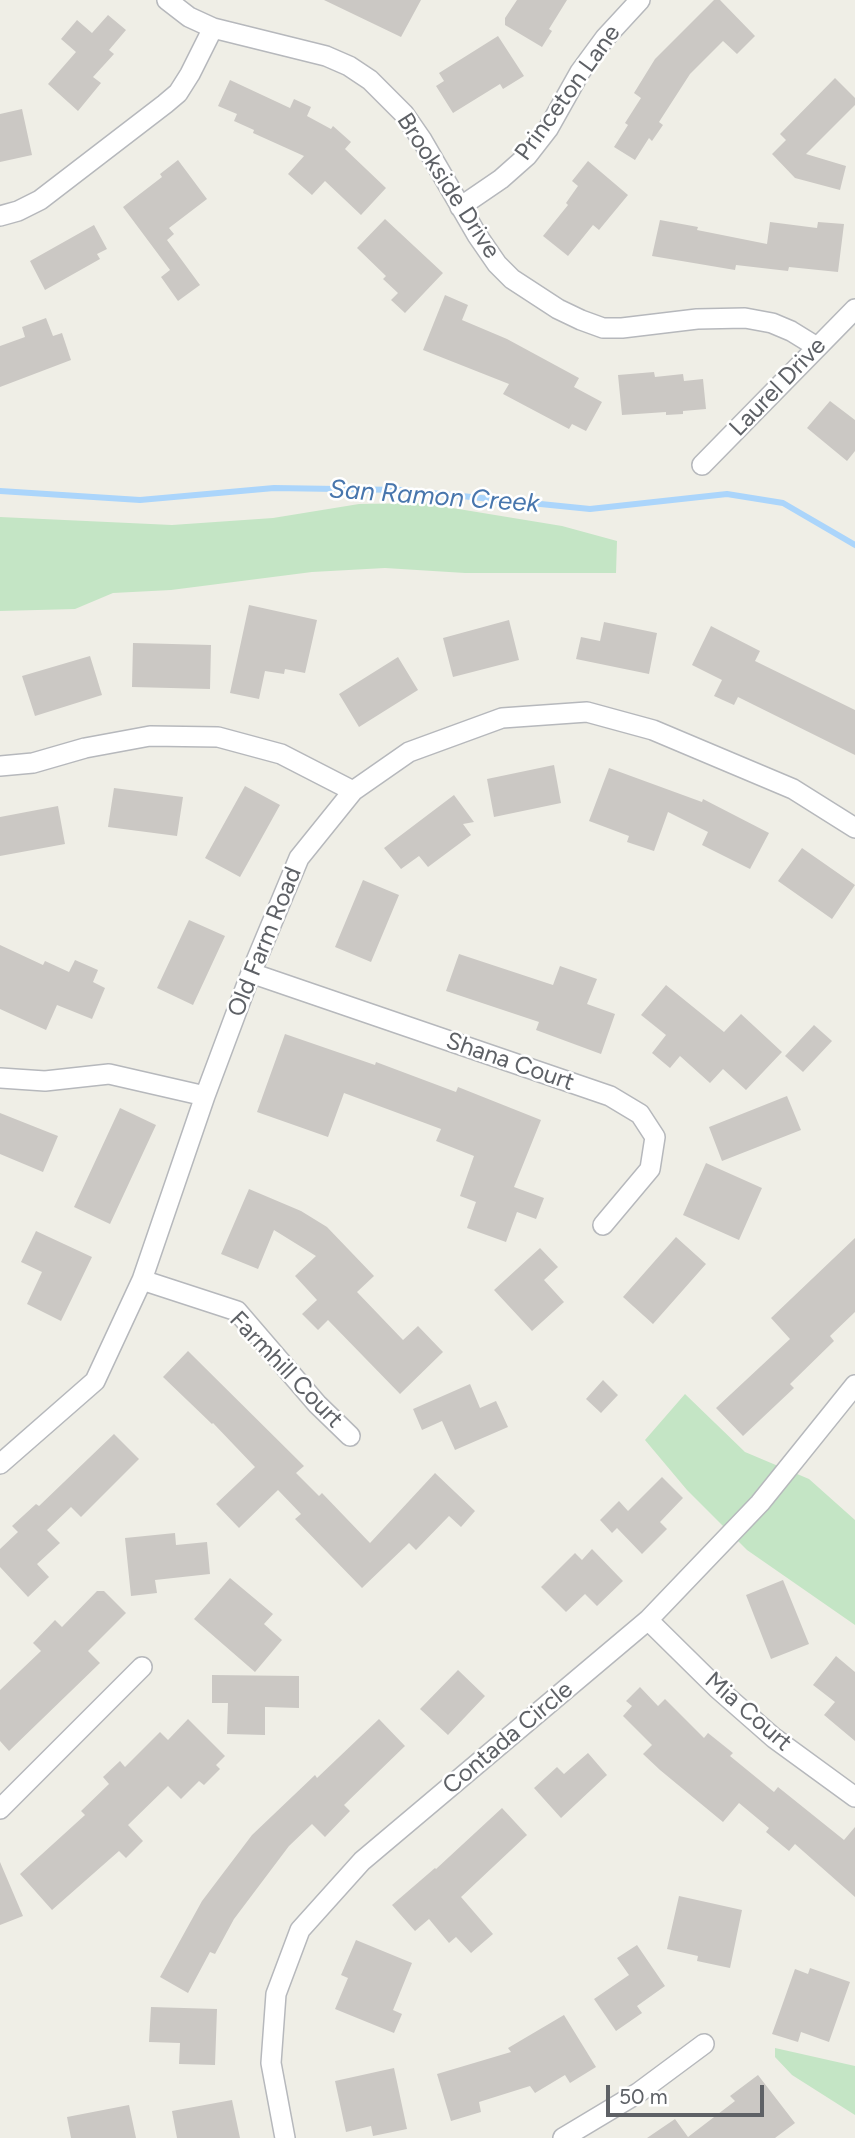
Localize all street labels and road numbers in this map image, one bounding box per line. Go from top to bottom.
street label: Princeton Lane [509,20,627,166]
street label: Brookside Drive [390,108,506,264]
street label: Laurel Drive [724,332,832,442]
street label: Old Farm Road [222,863,308,1021]
street label: Shana Court [442,1027,578,1097]
street label: Farmhill Court [223,1306,349,1434]
street label: Mia Court [699,1666,797,1758]
street label: Contada Circle [437,1675,579,1801]

